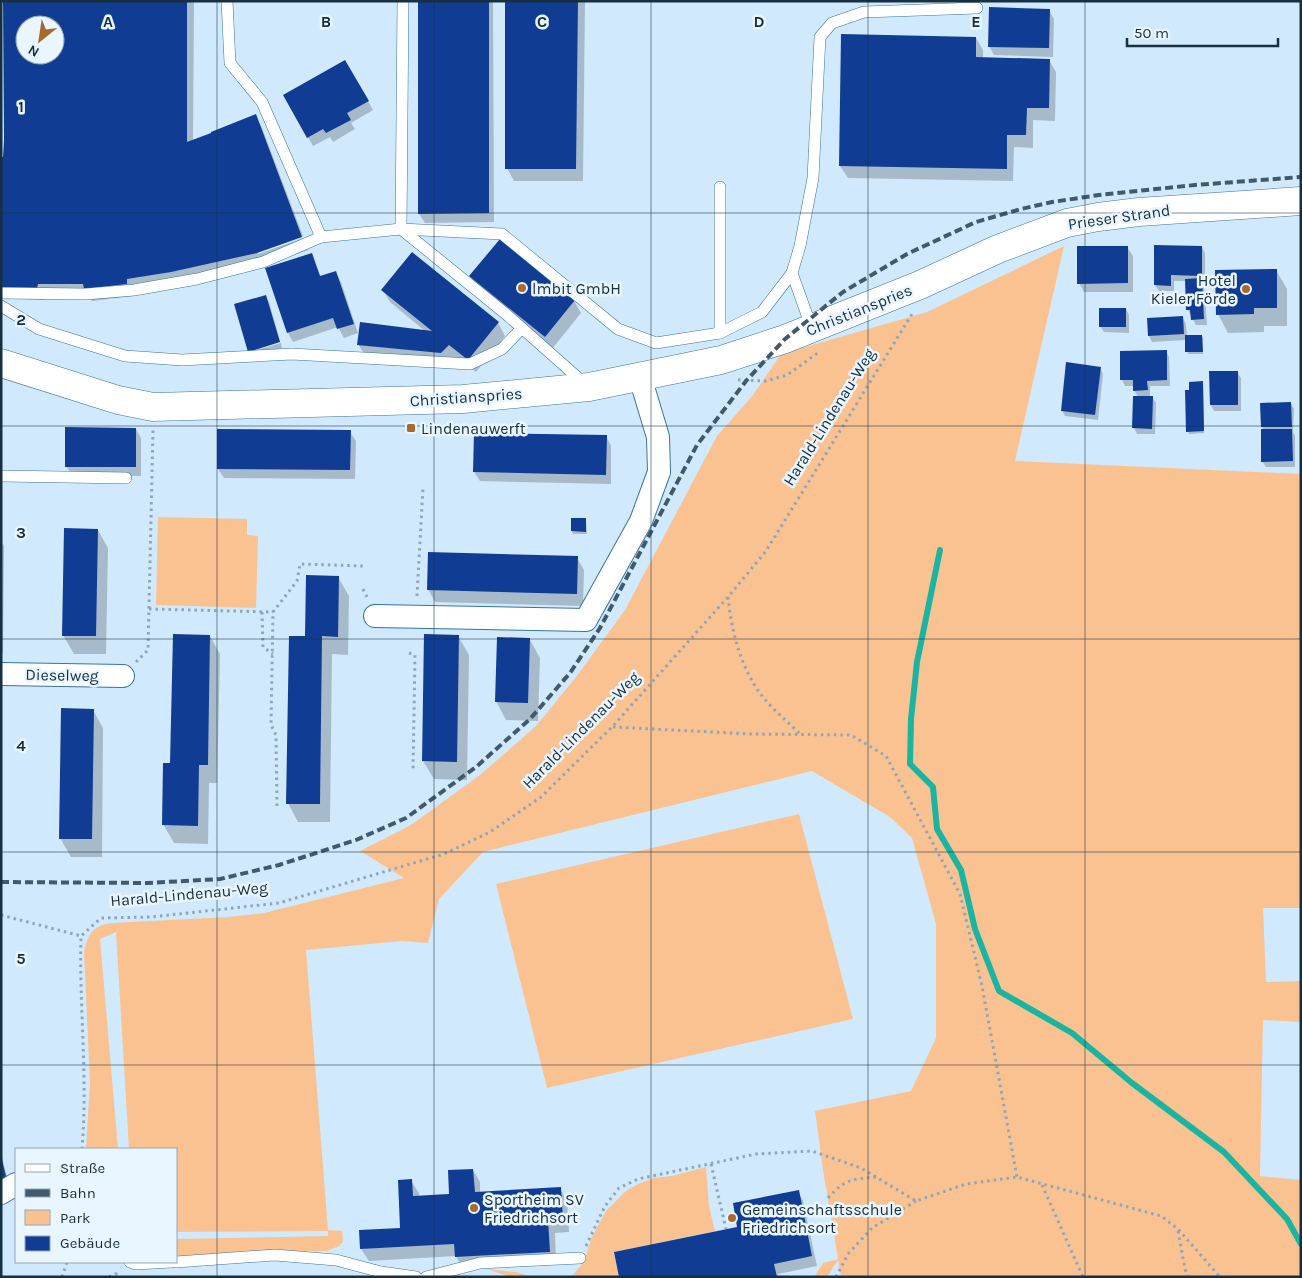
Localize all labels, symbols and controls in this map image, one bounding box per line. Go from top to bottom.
text: A [103,12,113,31]
text: B [321,12,331,31]
text: C [537,12,547,31]
text: D [754,12,765,31]
text: E [971,12,981,31]
north arrow [15,15,65,65]
scale bar [1127,15,1278,47]
text: 50 m [1134,24,1169,42]
text: N [25,41,42,61]
text: 1 [18,97,24,116]
street label: Prieser Strand [1067,200,1171,234]
place label: Hotel Kieler Förde [1151,271,1236,308]
place label: lmbit GmbH [532,279,621,298]
street label: Christianspries [803,280,915,340]
marker: lmbit GmbH [516,282,528,294]
marker: Hotel Kieler Förde [1240,283,1252,295]
text: 2 [16,310,26,329]
street label: Harald-Lindenau-Weg [779,345,879,489]
street label: Christianspries [409,384,523,410]
place label: Lindenauwerft [421,419,526,438]
marker: Lindenauwerft [405,422,417,434]
text: 3 [16,523,26,542]
street label: Dieselweg [25,665,99,685]
street label: Harald-Lindenau-Weg [518,667,644,793]
text: 4 [16,736,26,755]
street label: Harald-Lindenau-Weg [109,878,269,910]
text: 5 [16,949,26,968]
legend [15,1148,178,1263]
text: Straße [60,1159,105,1177]
text: Bahn [60,1184,96,1202]
place label: Sportheim SV Friedrichsort [484,1190,584,1227]
place label: Gemeinschaftsschule Friedrichsort [742,1200,902,1237]
marker: Sportheim SV Friedrichsort [468,1202,480,1214]
text: Park [60,1209,90,1227]
marker: Gemeinschaftsschule Friedrichsort [726,1212,738,1224]
text: Gebäude [60,1234,120,1252]

